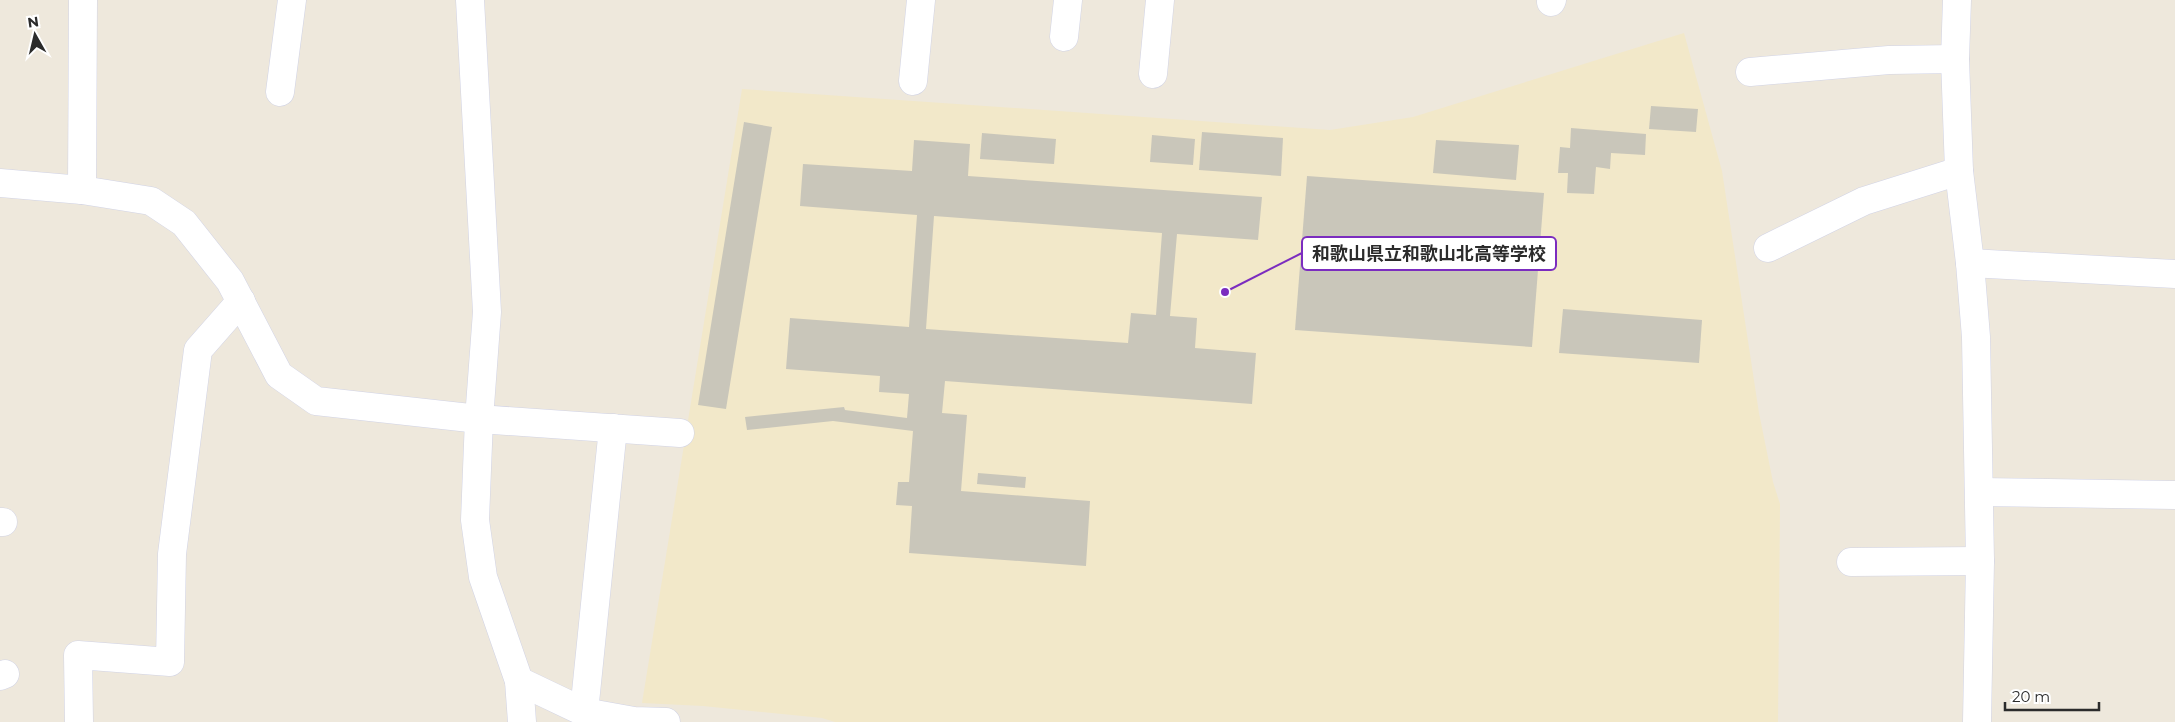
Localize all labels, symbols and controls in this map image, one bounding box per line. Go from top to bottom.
north arrow [10,10,60,60]
text: N [26,12,40,32]
callout: 和歌山県立和歌山北高等学校 [1302,237,1556,270]
text: 和歌山県立和歌山北高等学校 [1312,243,1546,265]
scale bar [2005,680,2099,712]
text: 20 m [2012,687,2050,706]

